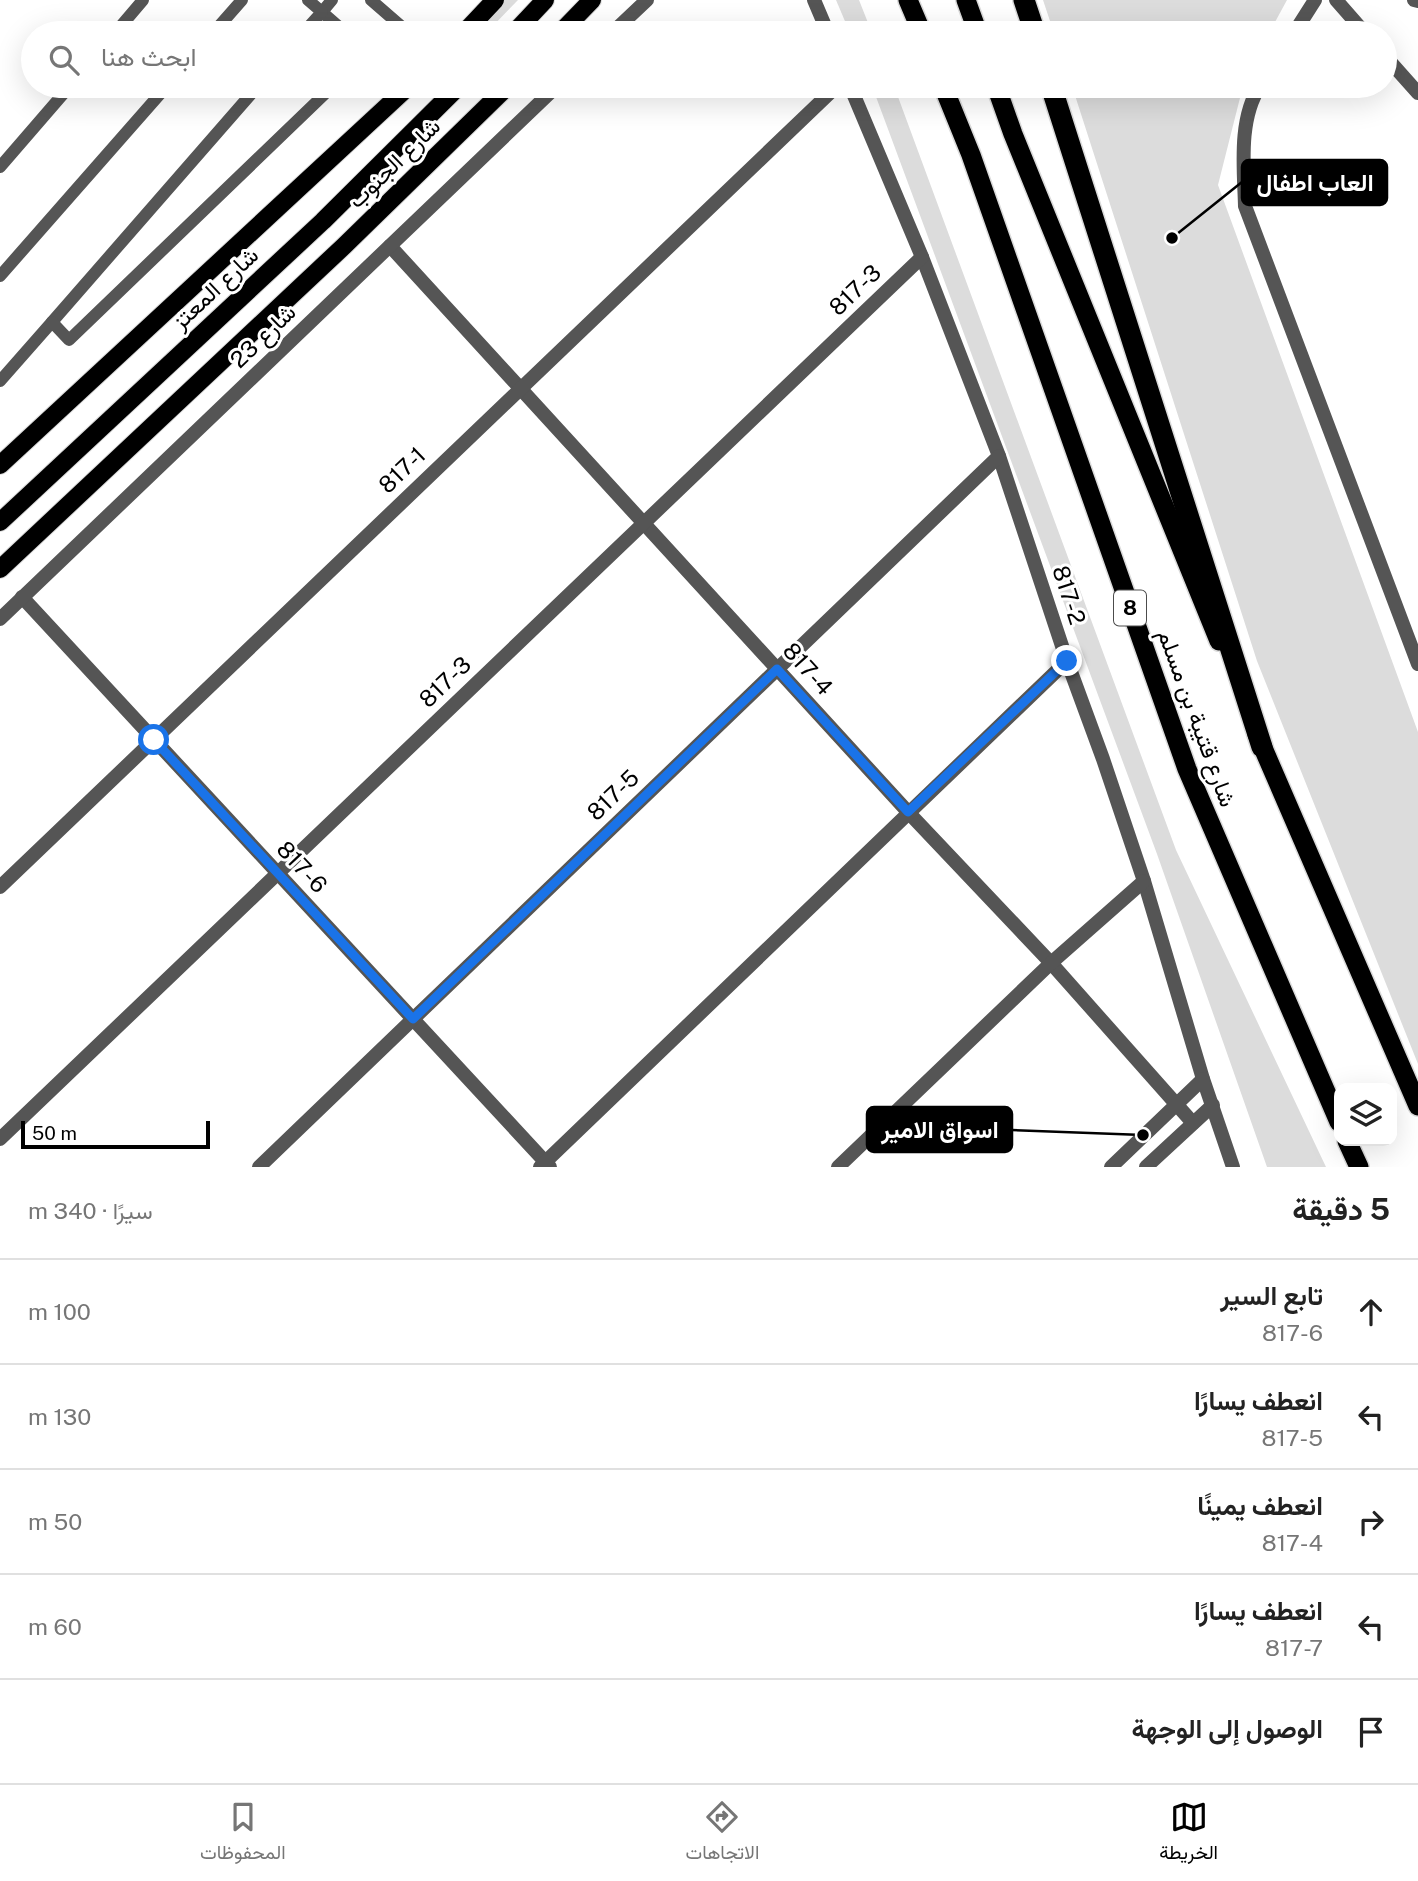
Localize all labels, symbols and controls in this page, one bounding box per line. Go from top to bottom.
search box [21,21,1397,98]
icon: search [45,41,83,79]
text: ابحث هنا [101,41,197,72]
street label: شارع الجنوب [342,112,447,215]
callout: العاب اطفال [1242,160,1387,205]
text: العاب اطفال [1256,168,1374,198]
street label: شارع المعتز [165,241,265,337]
street label: 817-3 [823,259,886,321]
street label: شارع 23 [224,298,303,375]
street label: 817-1 [373,441,431,498]
street label: 817-2 [1047,562,1092,628]
road number: 8 [1114,590,1146,626]
street label: شارع قتيبة بن مسلم [1150,625,1242,811]
street label: 817-4 [778,637,839,700]
route end [1051,645,1082,676]
street label: 817-3 [413,651,476,713]
route start [138,724,169,755]
street label: 817-5 [581,764,644,826]
street label: 817-6 [272,835,333,898]
map controls [1334,1083,1397,1146]
button: layers [1334,1083,1397,1146]
callout: اسواق الامير [867,1107,1012,1152]
text: اسواق الامير [880,1115,999,1145]
scale bar [21,1118,210,1150]
text: 50 m [32,1122,77,1144]
text: 5 دقيقة [1292,1191,1390,1227]
text: سيرًا · 340 m [28,1197,153,1224]
text: تابع السير [1220,1280,1323,1311]
icon: ahead [1352,1293,1390,1331]
text: 100 m [28,1298,91,1325]
text: 817-6 [1262,1319,1323,1346]
text: انعطف يسارًا [1194,1385,1323,1416]
icon: left [1352,1398,1390,1436]
text: 130 m [28,1403,91,1430]
text: 817-5 [1262,1424,1323,1451]
text: انعطف يمينًا [1197,1490,1323,1521]
icon: right [1352,1503,1390,1541]
text: 50 m [28,1508,82,1535]
text: 817-4 [1262,1529,1323,1556]
text: انعطف يسارًا [1194,1595,1323,1626]
icon: left [1352,1608,1390,1646]
text: 60 m [28,1613,82,1640]
text: 817-7 [1265,1634,1323,1661]
text: الوصول إلى الوجهة [1132,1713,1323,1744]
icon: arrive [1352,1713,1390,1751]
tab: المحفوظات [200,1798,286,1869]
tab: الاتجاهات [686,1798,759,1869]
tab: الخريطة [1159,1798,1218,1869]

